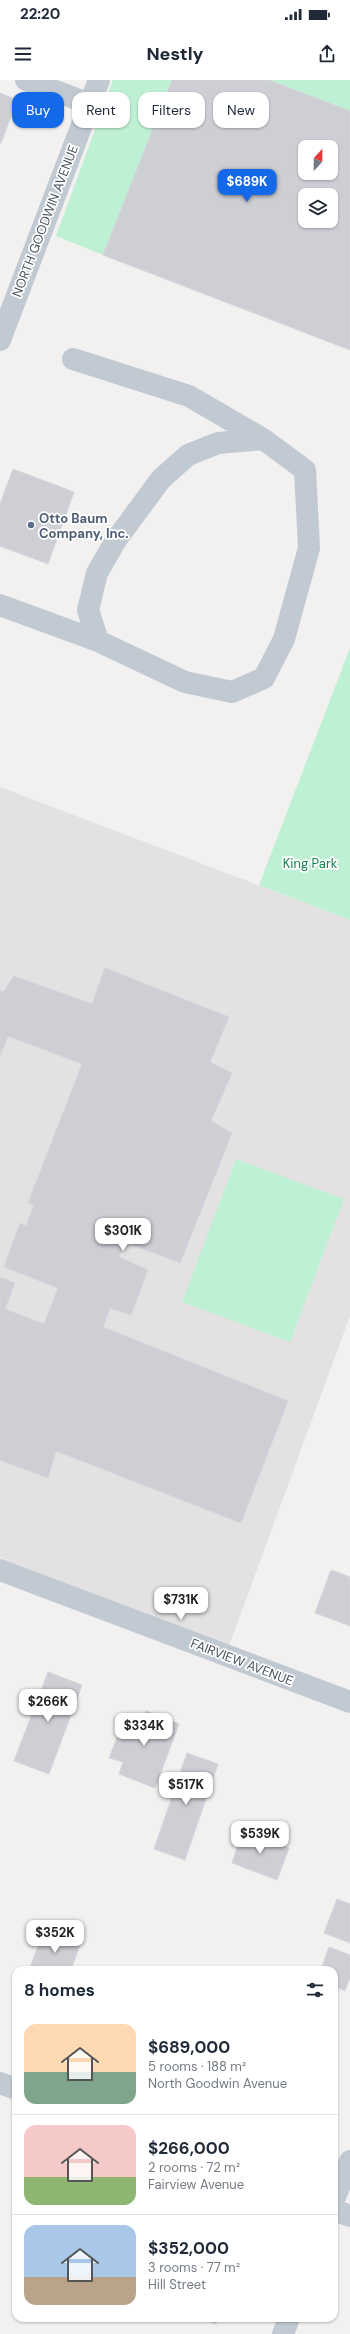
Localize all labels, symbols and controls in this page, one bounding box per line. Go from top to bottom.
text: 22:20 [20,4,60,24]
text: Nestly [146,42,204,66]
icon: menu [12,43,34,65]
icon: share [316,43,338,65]
chip: Buy [12,92,64,128]
chip: Rent [72,92,130,128]
chip: Filters [138,92,205,128]
chip: New [213,92,269,128]
north arrow [298,140,338,180]
map controls [298,140,338,228]
street label: NORTH GOODWIN AVENUE [8,143,82,299]
pin: $689K [219,169,275,203]
text: $689K [227,173,267,190]
button: layers [298,188,338,228]
place label: Otto Baum Company, Inc. [39,510,129,542]
marker: Otto Baum Company, Inc. [26,520,36,530]
park label: King Park [283,855,338,872]
pin: $301K [95,1218,151,1252]
text: $301K [104,1222,142,1239]
pin: $731K [153,1587,209,1621]
text: $731K [163,1591,199,1608]
street label: FAIRVIEW AVENUE [188,1635,296,1689]
pin: $266K [20,1689,76,1723]
text: $266K [28,1693,68,1710]
pin: $334K [116,1713,172,1747]
text: $334K [124,1717,164,1734]
pin: $517K [158,1772,214,1806]
text: $517K [168,1776,204,1793]
pin: $539K [232,1821,288,1855]
text: $539K [240,1825,280,1842]
pin: $352K [27,1920,83,1954]
text: $352K [35,1924,75,1941]
text: 8 homes [24,1979,95,2001]
icon: filters [304,1979,326,2001]
text: $689,000 [148,2036,230,2058]
icon: home [56,2040,104,2088]
text: 5 rooms · 188 m² [148,2058,246,2075]
text: North Goodwin Avenue [148,2075,287,2092]
text: $266,000 [148,2137,230,2159]
icon: home [56,2141,104,2189]
text: 2 rooms · 72 m² [148,2159,240,2176]
text: Fairview Avenue [148,2176,244,2193]
text: $352,000 [148,2237,229,2259]
icon: home [56,2241,104,2289]
text: 3 rooms · 77 m² [148,2259,240,2276]
text: Hill Street [148,2276,206,2293]

